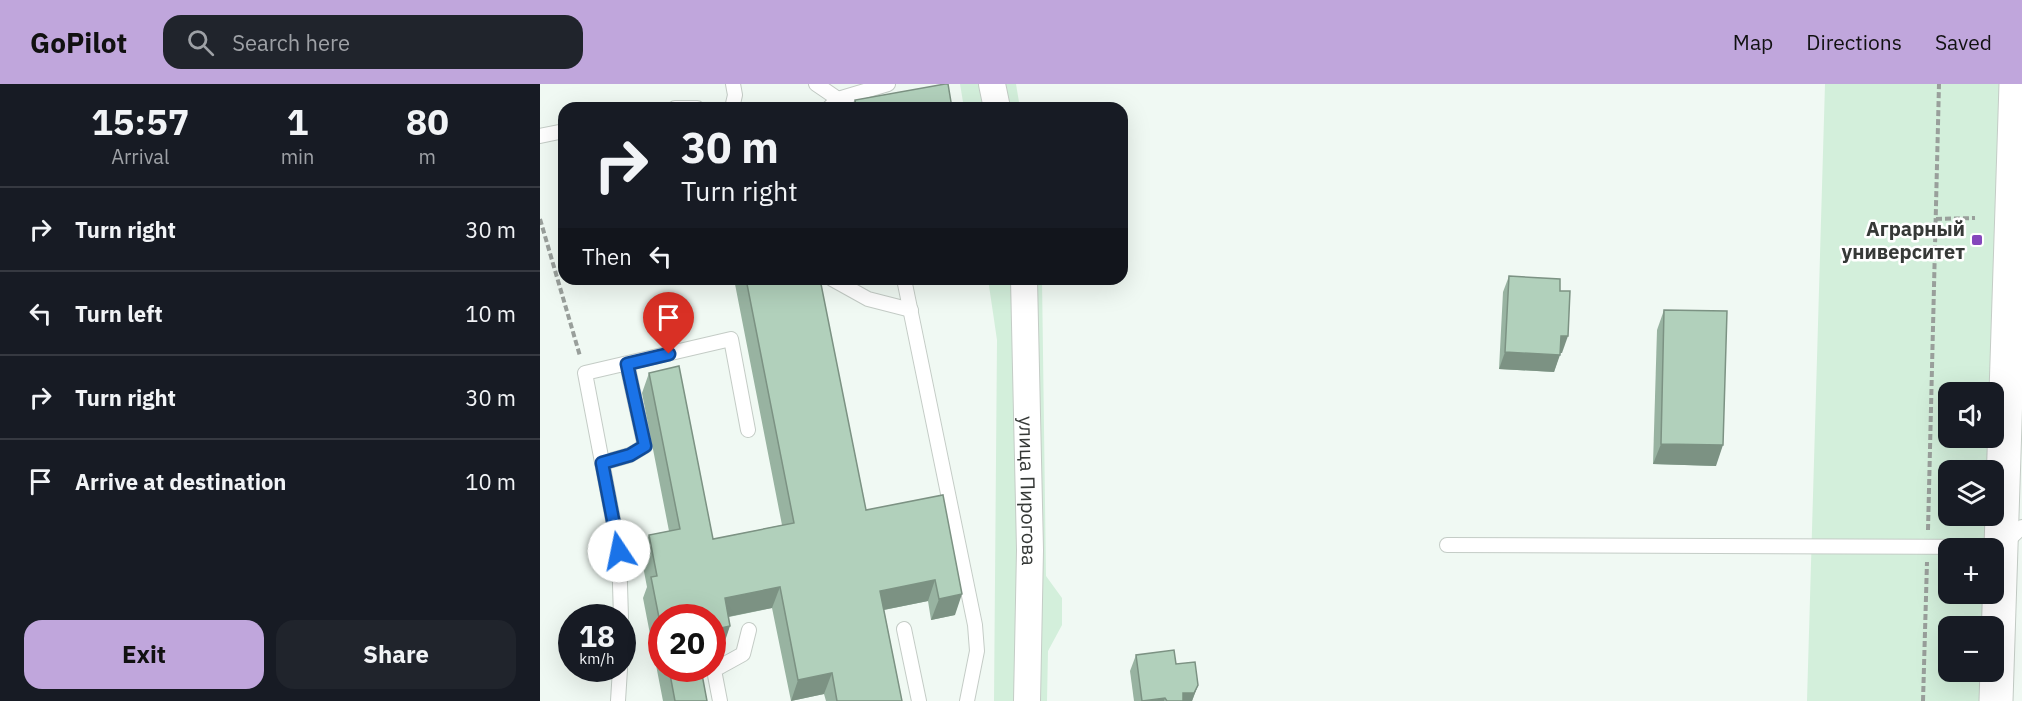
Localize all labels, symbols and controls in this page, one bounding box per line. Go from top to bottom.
search box [163,15,583,69]
text: GoPilot [30,24,127,61]
icon: search [184,26,217,59]
text: Search here [232,28,350,57]
text: Map [1733,28,1773,56]
text: Directions [1806,28,1902,56]
text: Saved [1935,28,1992,56]
text: 15:57 [91,98,189,145]
text: 1 [287,98,308,145]
text: 80 [406,98,449,145]
text: 30 m [681,120,779,175]
icon: right [582,126,660,204]
text: Arrival [111,143,169,170]
text: min [281,143,314,170]
text: m [418,143,436,170]
text: Turn right [681,173,798,208]
icon: right [24,213,57,246]
text: Turn right [75,215,176,244]
text: 30 m [465,215,516,244]
place label: Аграрный университет [1842,215,1965,265]
marker: Аграрный университет [1970,233,1984,247]
icon: left [644,240,677,273]
text: Then [582,242,632,271]
pin [643,292,694,354]
icon: left [24,297,57,330]
text: Turn left [75,299,163,328]
text: 10 m [465,299,516,328]
icon: arrive [652,301,685,334]
icon: right [24,381,57,414]
map controls [1938,382,2004,682]
button: sound [1938,382,2004,448]
text: Turn right [75,383,176,412]
text: 30 m [465,383,516,412]
street label: улица Пирогова [1014,416,1044,566]
button: layers [1938,460,2004,526]
icon: arrive [24,465,57,498]
text: Arrive at destination [75,467,286,496]
text: 10 m [465,467,516,496]
position arrow [587,519,651,583]
button: + [1938,538,2004,604]
speed limit sign: 20 [648,604,726,682]
text: 18 [579,616,615,655]
button: − [1938,616,2004,682]
button: Exit [24,620,264,689]
button: Share [276,620,516,689]
text: km/h [579,649,615,668]

